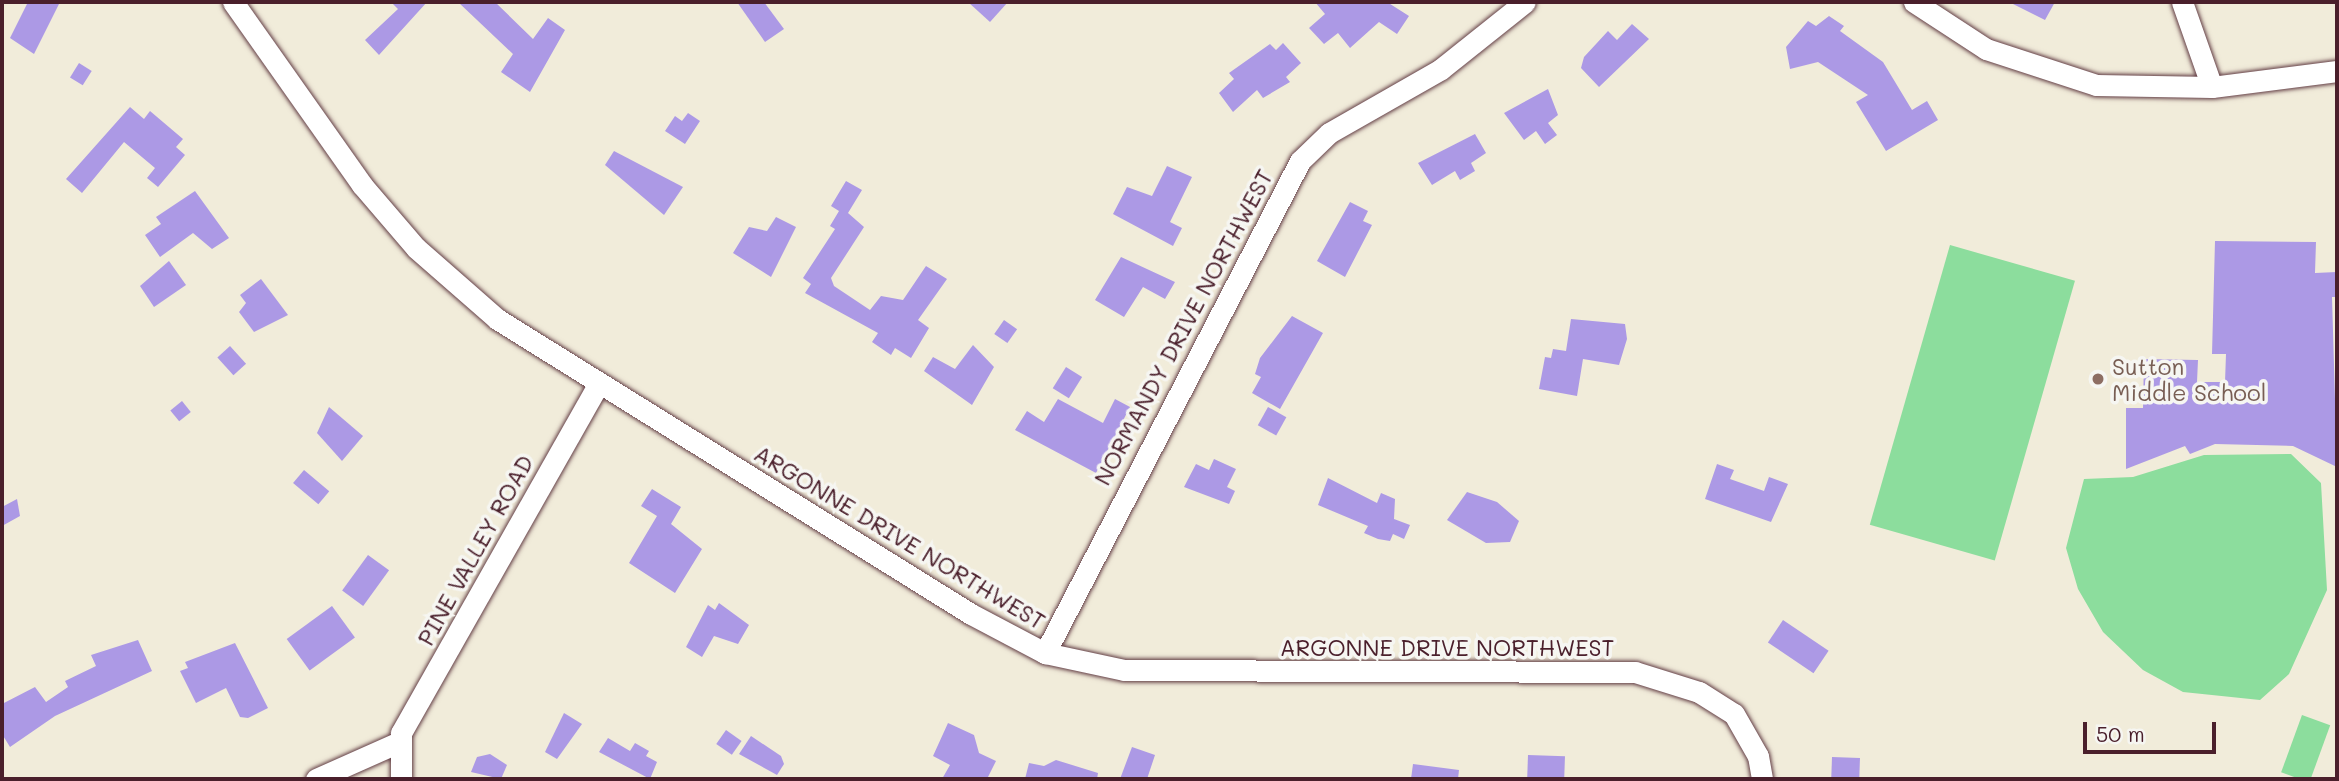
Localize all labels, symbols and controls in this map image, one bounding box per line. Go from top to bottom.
street label: NORMANDY DRIVE NORTHWEST [1088,164,1278,490]
place label: Sutton Middle School [2112,352,2266,406]
marker: Sutton Middle School [2090,371,2106,387]
street label: ARGONNE DRIVE NORTHWEST [749,439,1051,635]
street label: PINE VALLEY ROAD [411,450,539,650]
street label: ARGONNE DRIVE NORTHWEST [1280,633,1614,661]
scale bar [2087,708,2220,752]
text: 50 m [2096,720,2145,747]

